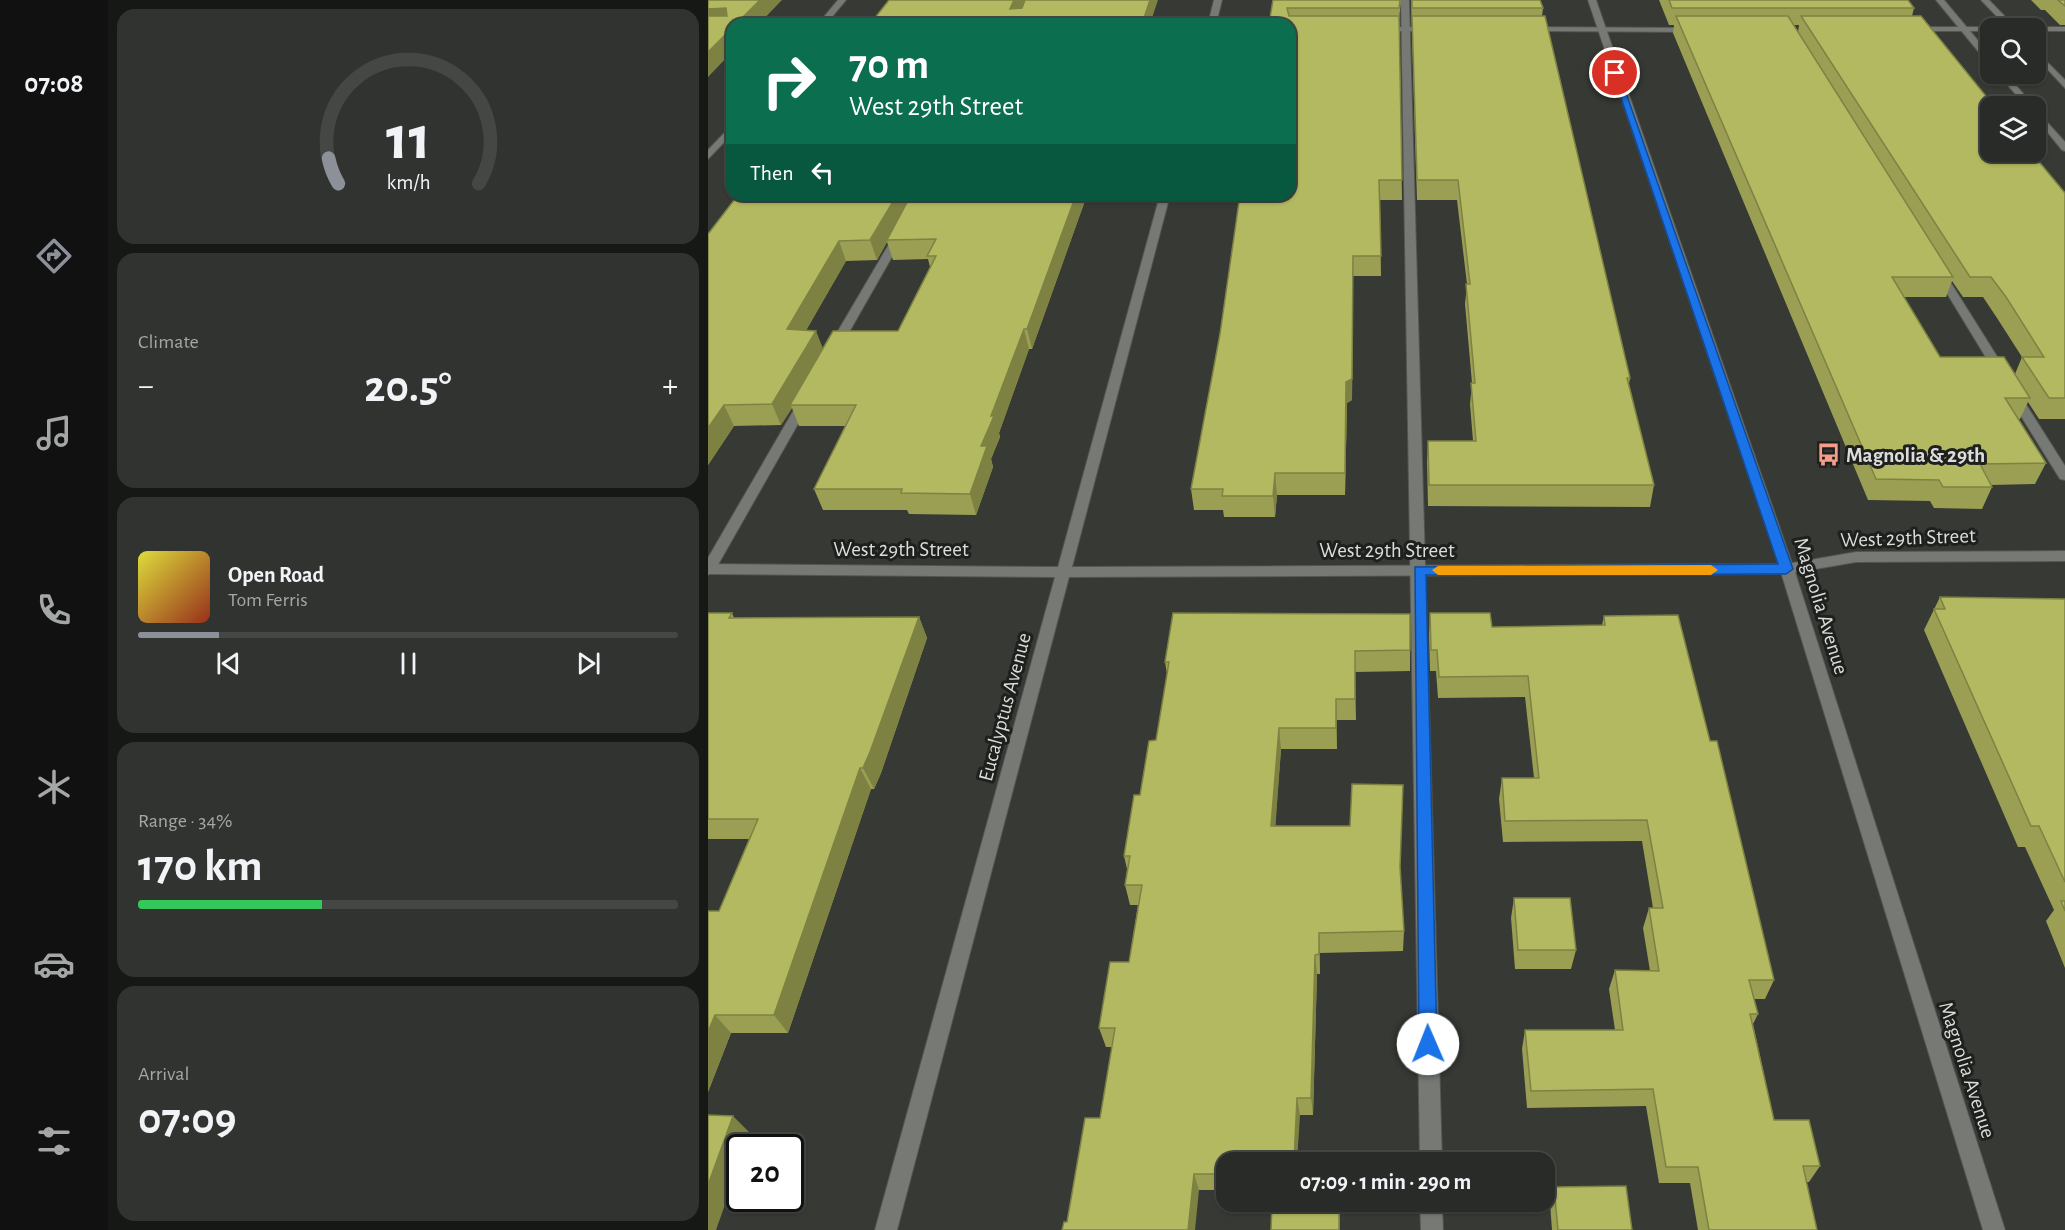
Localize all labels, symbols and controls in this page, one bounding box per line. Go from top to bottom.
map controls [1980,18,2046,162]
button: search [1980,18,2046,84]
icon: right [750,42,828,120]
text: 70 m [849,44,929,86]
pin [1589,47,1640,98]
icon: arrive [1598,56,1631,89]
text: 07:08 [24,70,84,97]
text: West 29th Street [849,93,1023,120]
button: layers [1980,96,2046,162]
text: 11 [386,108,430,170]
icon: left [806,156,839,189]
text: Then [750,162,794,184]
text: km/h [386,172,430,193]
icon: directions [33,235,75,277]
text: Climate [138,332,199,352]
text: 20.5° [364,365,452,410]
text: − [138,370,154,403]
text: + [662,370,678,403]
icon: music [33,412,75,454]
bus stop icon: Magnolia & 29th [1815,442,1841,468]
place label: Magnolia & 29th [1846,445,1985,466]
street label: West 29th Street [1840,525,1976,551]
street label: Magnolia Avenue [1790,535,1852,677]
street label: West 29th Street [833,539,969,560]
street label: West 29th Street [1319,540,1455,561]
text: Open Road [228,564,324,586]
icon: phone [33,589,75,631]
text: Tom Ferris [228,590,308,610]
street label: Eucalyptus Avenue [975,631,1035,783]
icon: previous [212,647,245,680]
icon: pause [392,647,425,680]
icon: next [572,647,605,680]
icon: climate [33,766,75,808]
text: Range · 34% [138,811,233,831]
text: 170 km [138,844,262,889]
icon: car [33,943,75,985]
street label: Magnolia Avenue [1935,999,1999,1141]
position arrow [1396,1012,1460,1076]
text: Arrival [138,1064,189,1084]
text: 07:09 [138,1097,236,1142]
icon: filters [33,1120,75,1162]
speed limit sign: 20 [726,1134,804,1212]
text: 07:09 · 1 min · 290 m [1300,1171,1471,1193]

